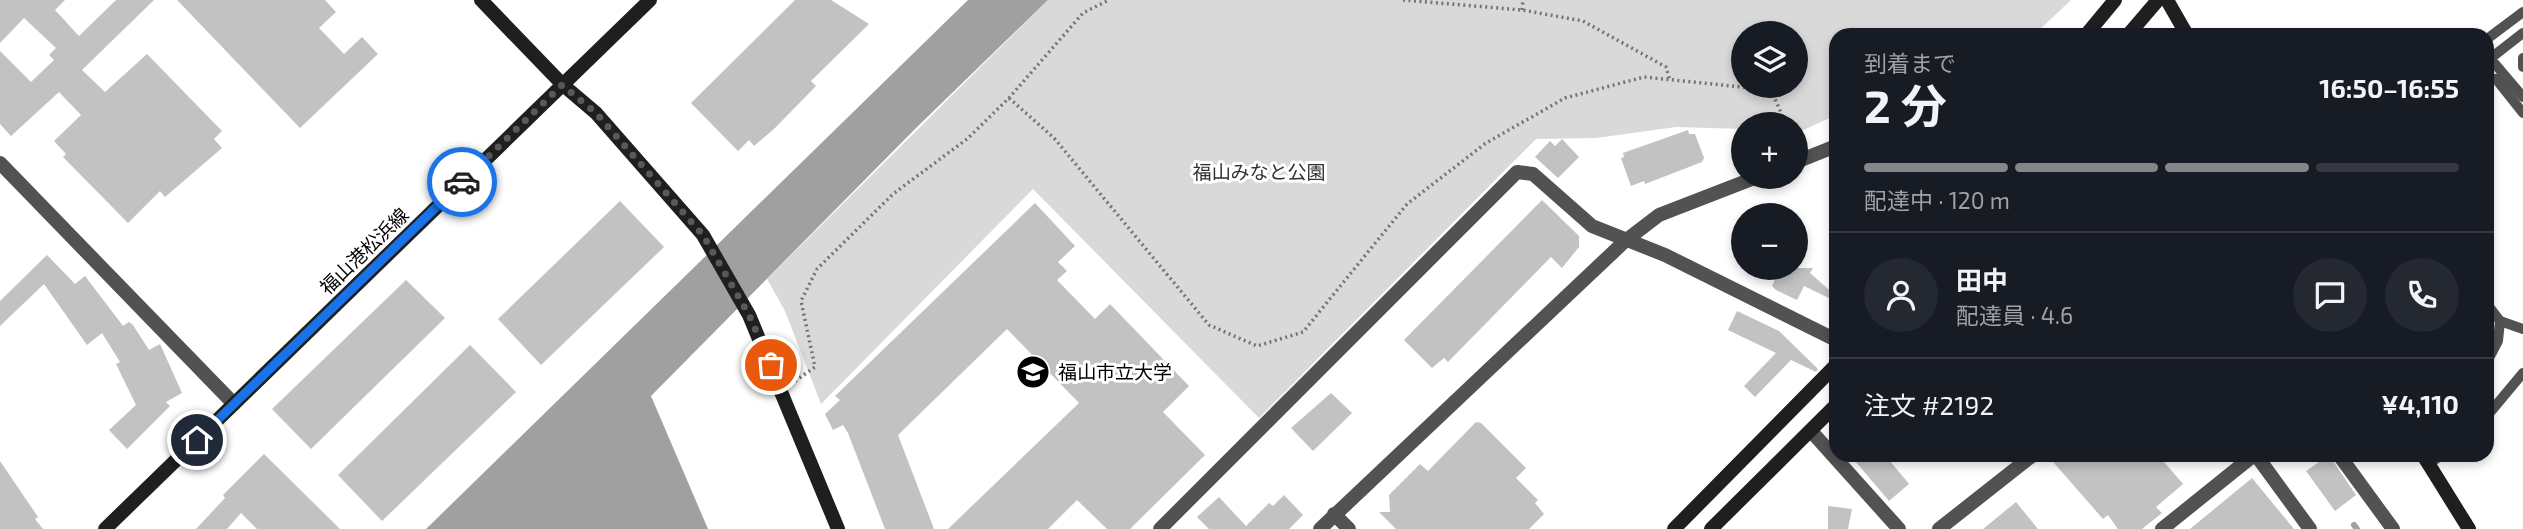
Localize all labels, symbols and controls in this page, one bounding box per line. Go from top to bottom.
map controls [1731,21,1808,280]
button: layers [1731,21,1808,98]
text: 到着まで [1864,49,1956,77]
text: 16:50–16:55 [2319,72,2459,103]
text: 2 分 [1864,77,1947,132]
button: + [1731,112,1808,189]
courier [427,147,497,217]
park label: 福山みなと公園 [1192,160,1326,183]
icon: car [443,163,481,201]
text: 配達中 · 120 m [1864,186,2010,214]
street label: 福山港松浜線 [315,203,413,299]
button: − [1731,203,1808,280]
button: person [1864,258,1938,332]
button: chat [2293,258,2367,332]
button: phone [2385,258,2459,332]
text: 田中 [1956,264,2008,295]
text: 配達員 · 4.6 [1956,301,2073,329]
pin [741,335,801,395]
icon: bag [752,346,790,384]
school or university icon: 福山市立大学 [1014,353,1052,391]
place label: 福山市立大学 [1058,360,1172,383]
text: ¥4,110 [2381,388,2459,419]
text: 注文 #2192 [1864,389,1994,420]
pin [167,410,227,470]
icon: home [178,421,216,459]

